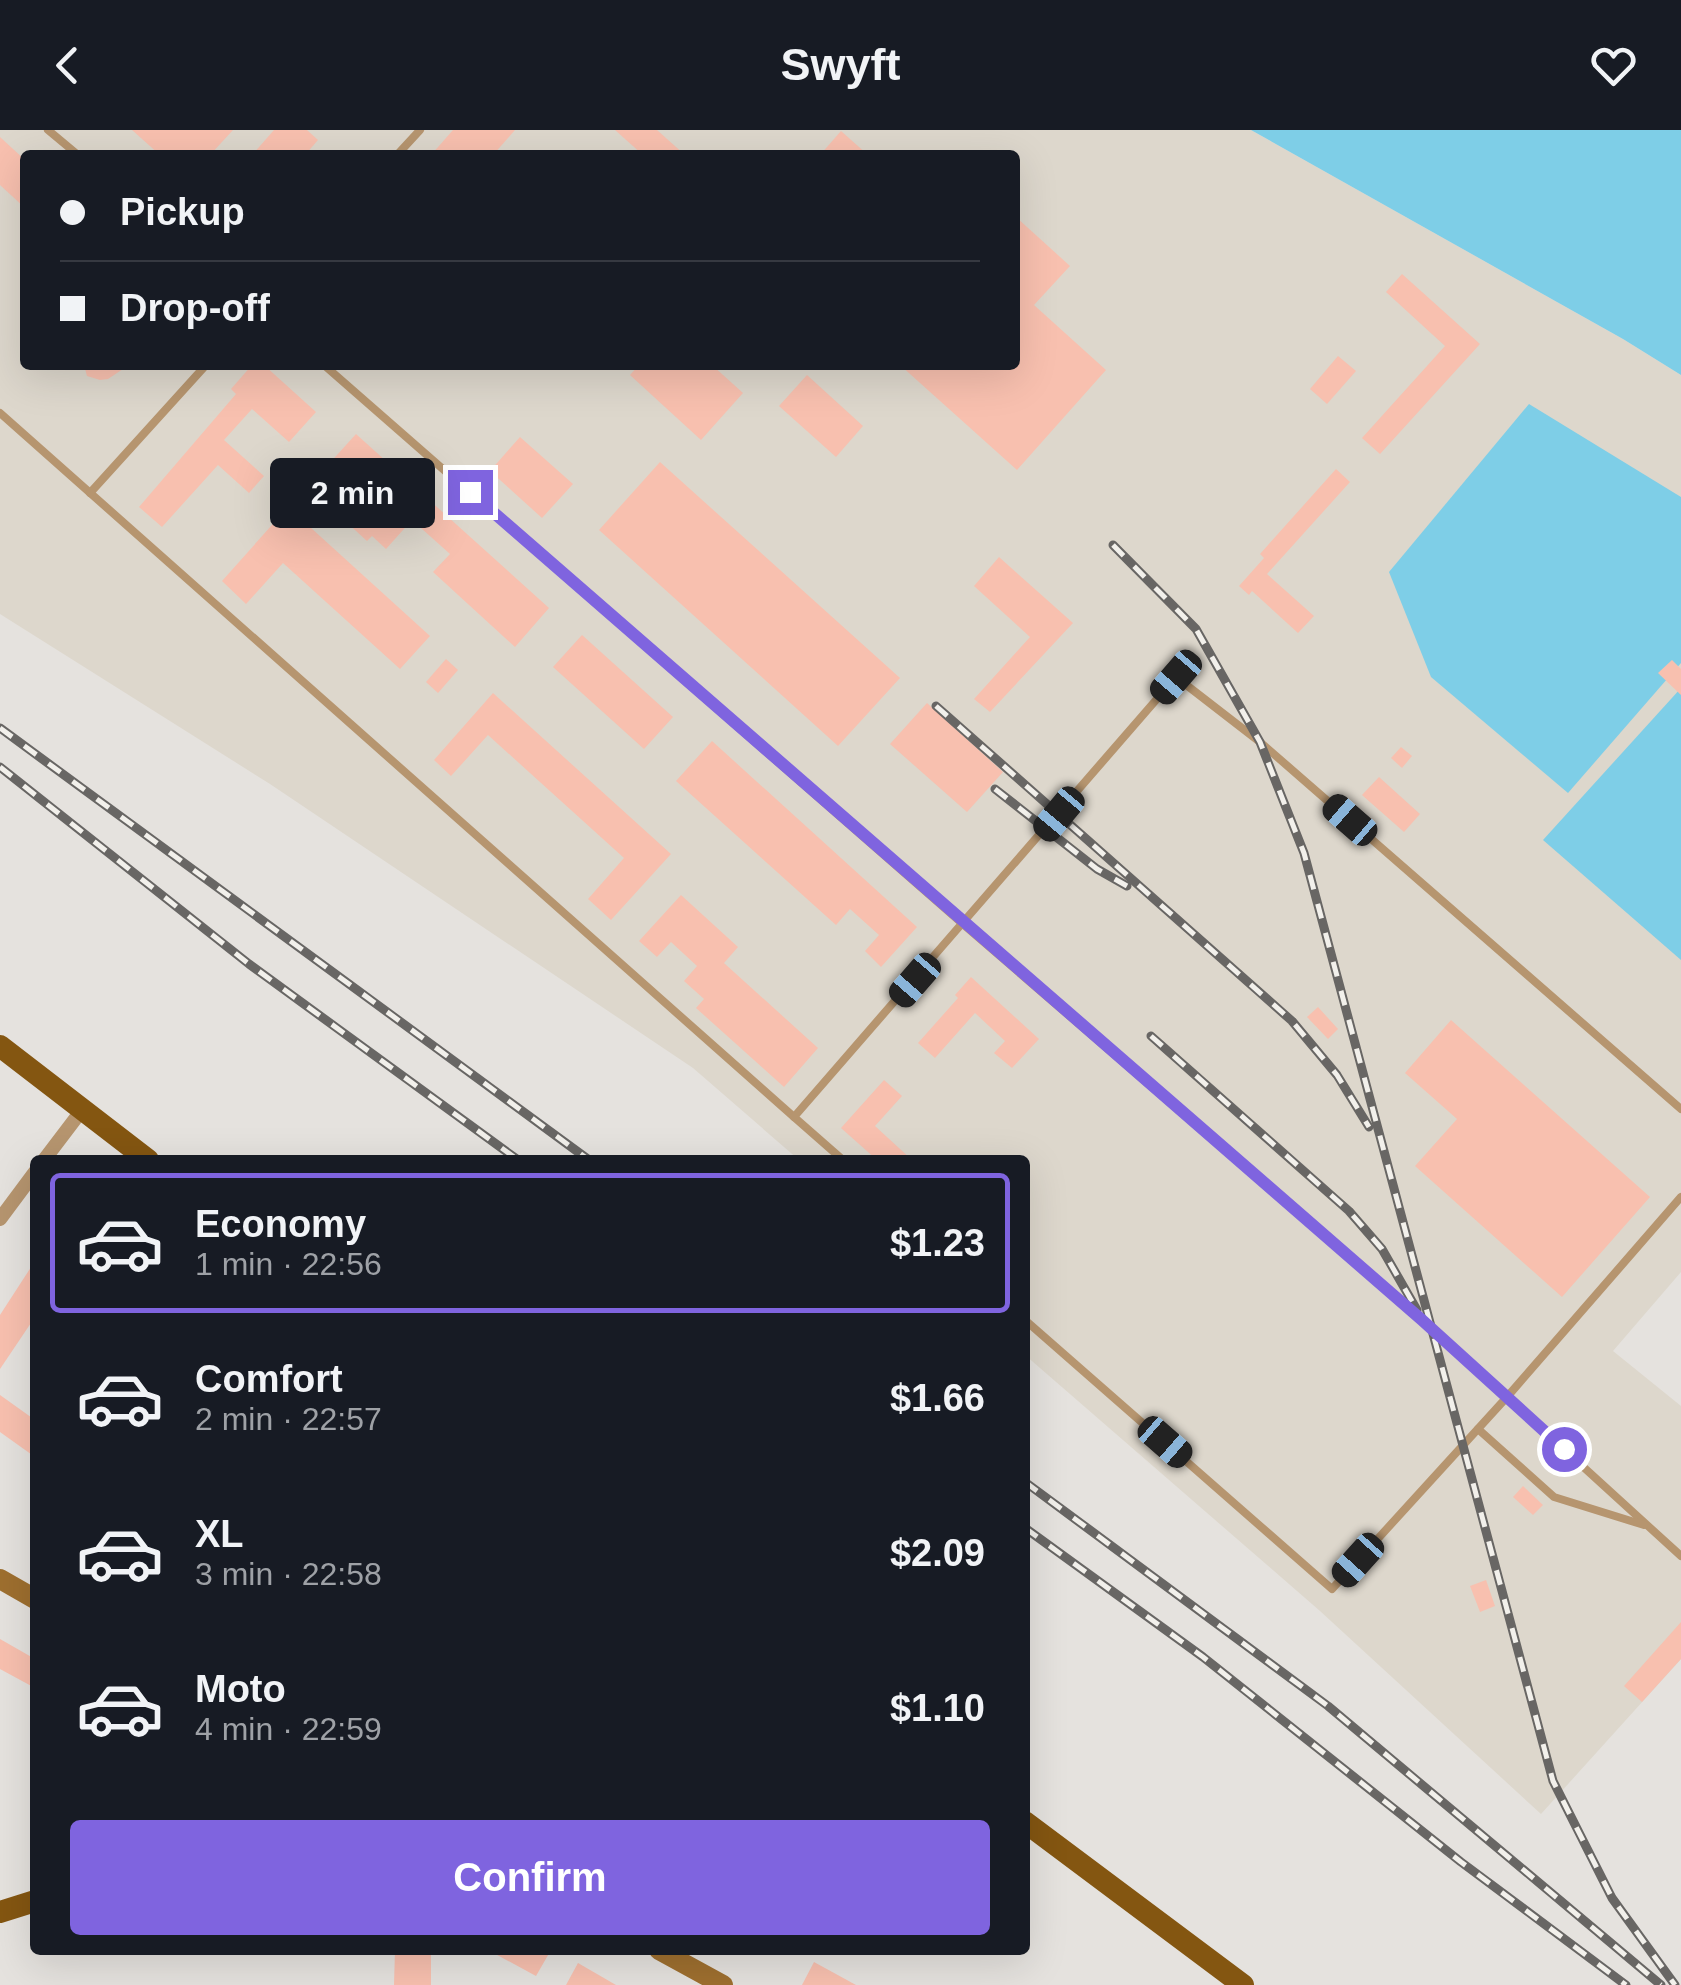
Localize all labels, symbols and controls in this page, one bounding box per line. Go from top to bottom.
icon: back [40,38,95,93]
icon: heart [1586,38,1641,93]
text: Swyft [780,39,901,90]
text: Pickup [120,191,245,233]
text: Drop-off [120,287,270,329]
callout: 2 min [270,457,435,527]
route end [448,470,493,515]
text: 2 min [311,475,394,511]
car [1145,645,1207,709]
car [1028,781,1090,847]
car [1318,789,1382,851]
car [884,948,946,1012]
icon: car [75,1198,165,1288]
text: Economy [195,1203,366,1245]
text: $1.23 [890,1222,985,1264]
text: 1 min · 22:56 [195,1246,382,1282]
icon: car [75,1353,165,1443]
text: Comfort [195,1358,343,1400]
text: $1.66 [890,1377,985,1419]
text: 2 min · 22:57 [195,1401,382,1437]
car [1133,1411,1197,1473]
route start [1542,1427,1587,1472]
icon: car [75,1508,165,1598]
text: XL [195,1513,244,1555]
car [1327,1528,1389,1592]
text: $2.09 [890,1532,985,1574]
text: 3 min · 22:58 [195,1556,382,1592]
icon: car [75,1663,165,1753]
text: Moto [195,1668,286,1710]
text: $1.10 [890,1687,985,1729]
text: 4 min · 22:59 [195,1711,382,1747]
button: Confirm [70,1820,990,1935]

